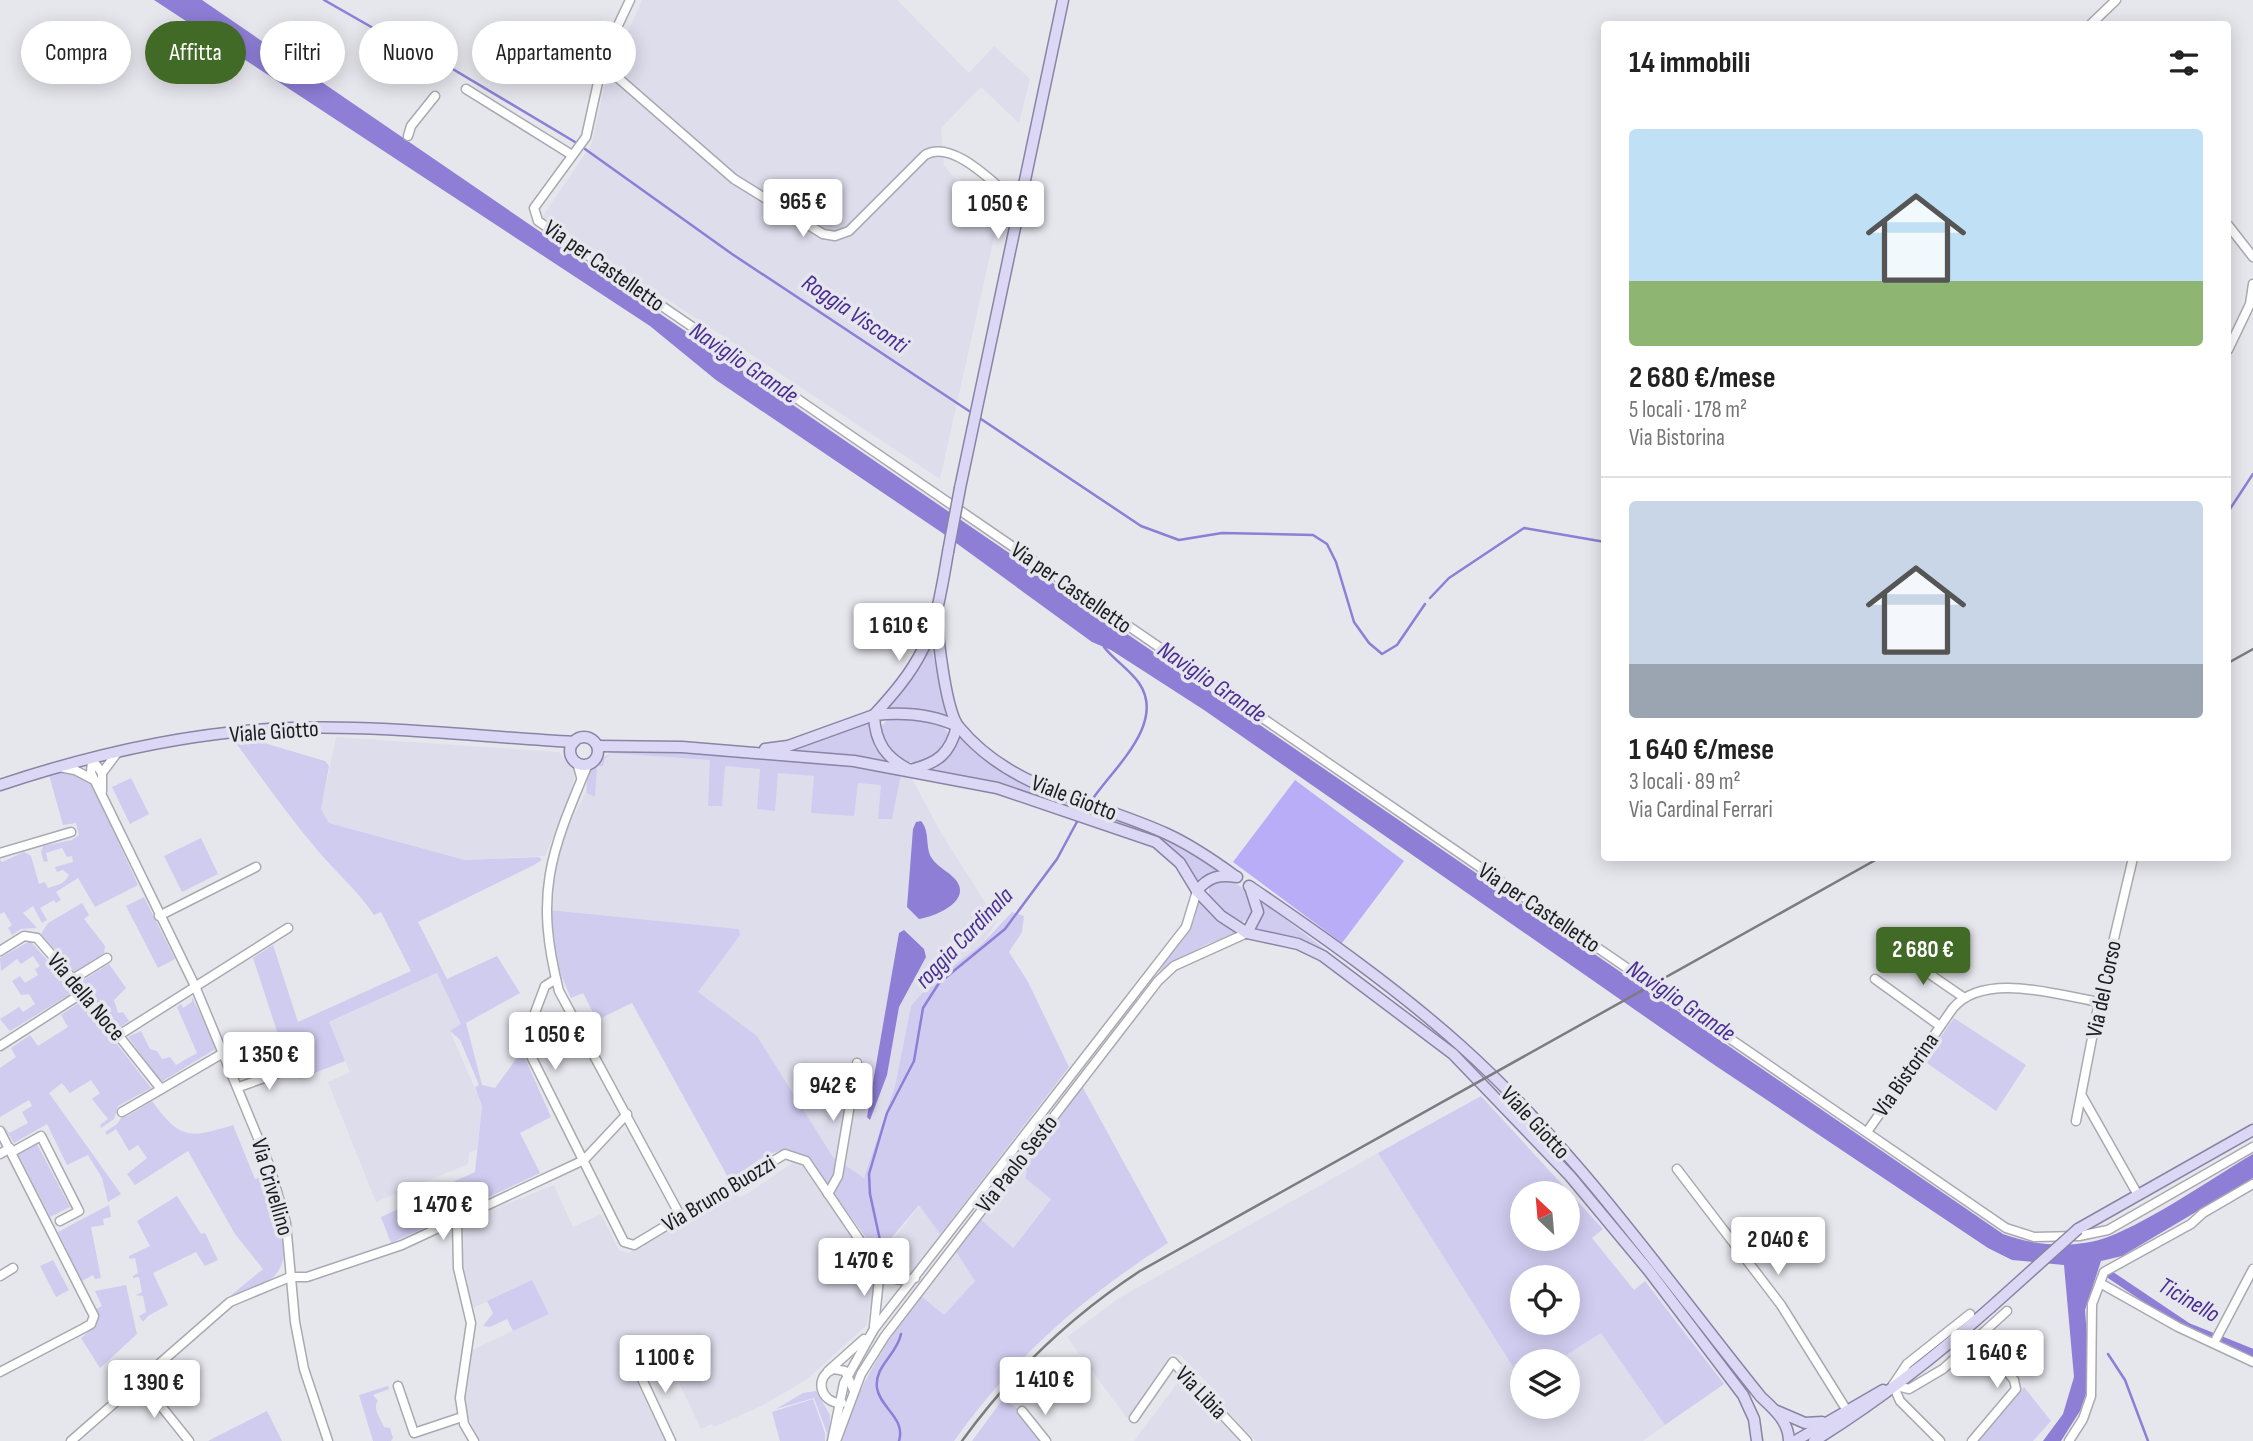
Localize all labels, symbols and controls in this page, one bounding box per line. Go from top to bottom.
chip: Compra [21,21,131,84]
chip: Affitta [145,21,246,84]
chip: Filtri [260,21,345,84]
chip: Nuovo [359,21,458,84]
chip: Appartamento [472,21,636,84]
icon: filters [2165,44,2203,82]
text: 14 immobili [1629,45,1750,81]
icon: home [1853,175,1979,301]
pin: 965 € [754,180,852,239]
pin: 1 050 € [933,182,1063,241]
text: 965 € [779,188,827,216]
text: 1 050 € [968,190,1028,218]
street label: Via per Castelletto [538,214,670,318]
water label: Roggia Visconti [796,268,914,360]
water label: Naviglio Grande [684,316,804,410]
text: 2 680 €/mese [1629,360,1775,396]
text: 5 locali · 178 m² [1629,396,1747,424]
text: Via Bistorina [1629,424,1725,452]
street label: Via per Castelletto [1005,536,1137,640]
icon: home [1853,547,1979,673]
pin: 1 610 € [834,604,964,663]
text: 1 610 € [870,612,928,640]
water label: Naviglio Grande [1152,635,1272,729]
street label: Viale Giotto [228,715,320,749]
text: 1 640 €/mese [1629,732,1774,768]
text: 3 locali · 89 m² [1629,768,1741,796]
street label: Viale Giotto [1027,769,1121,827]
text: Via Cardinal Ferrari [1629,796,1773,824]
street label: Via per Castelletto [1473,857,1605,959]
water label: roggia Cardinala [909,881,1019,994]
pin: 2 680 € [1858,928,1988,987]
text: 2 680 € [1892,936,1954,964]
street label: Via del Corso [2080,938,2128,1040]
street label: Via della Noce [41,947,131,1047]
water label: Naviglio Grande [1621,954,1741,1048]
pin: 1 050 € [490,1012,620,1072]
text: 1 050 € [525,1021,585,1049]
street label: Via Bistorina [1867,1028,1945,1122]
pin: 1 350 € [204,1032,334,1092]
text: 1 350 € [239,1041,299,1069]
pin: 942 € [784,1064,882,1123]
text: 942 € [809,1072,857,1100]
street label: Viale Giotto [1494,1081,1576,1165]
street label: Via Paolo Sesto [970,1110,1064,1218]
street label: Via Crivellino [245,1135,299,1239]
street label: Via Bruno Buozzi [658,1149,780,1239]
north arrow [1510,1181,1580,1251]
map controls [1510,1181,1580,1419]
pin: 1 470 € [378,1182,508,1242]
text: 1 470 € [413,1191,473,1219]
pin: 2 040 € [1713,1218,1843,1277]
text: 2 040 € [1747,1226,1809,1254]
pin: 1 470 € [799,1238,929,1298]
text: 1 470 € [834,1247,894,1275]
button: locate [1510,1265,1580,1335]
water label: Ticinello [2153,1271,2225,1329]
pin: 1 640 € [1932,1330,2062,1390]
pin: 1 100 € [600,1336,730,1395]
text: 1 640 € [1967,1339,2027,1367]
text: 1 100 € [636,1344,694,1372]
button: layers [1510,1349,1580,1419]
pin: 1 410 € [980,1358,1110,1417]
pin: 1 390 € [89,1360,219,1420]
street label: Via Libia [1169,1361,1233,1425]
text: 1 410 € [1016,1366,1074,1394]
text: 1 390 € [124,1369,184,1397]

